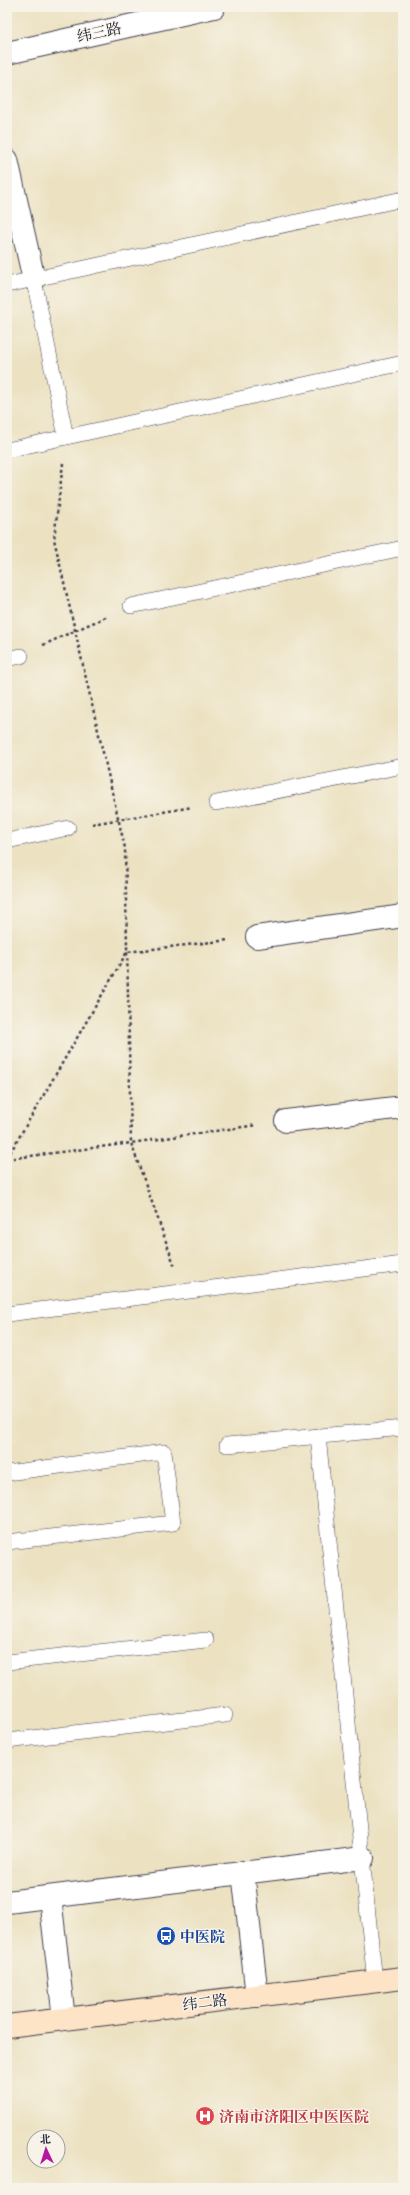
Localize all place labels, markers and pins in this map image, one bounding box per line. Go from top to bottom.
bus stop icon: 中医院 [155,1925,177,1947]
place label: 中医院 [180,1926,225,1947]
hospital icon: 济南市济阳区中医医院 [194,2105,216,2127]
place label: 济南市济阳区中医医院 [219,2106,369,2127]

